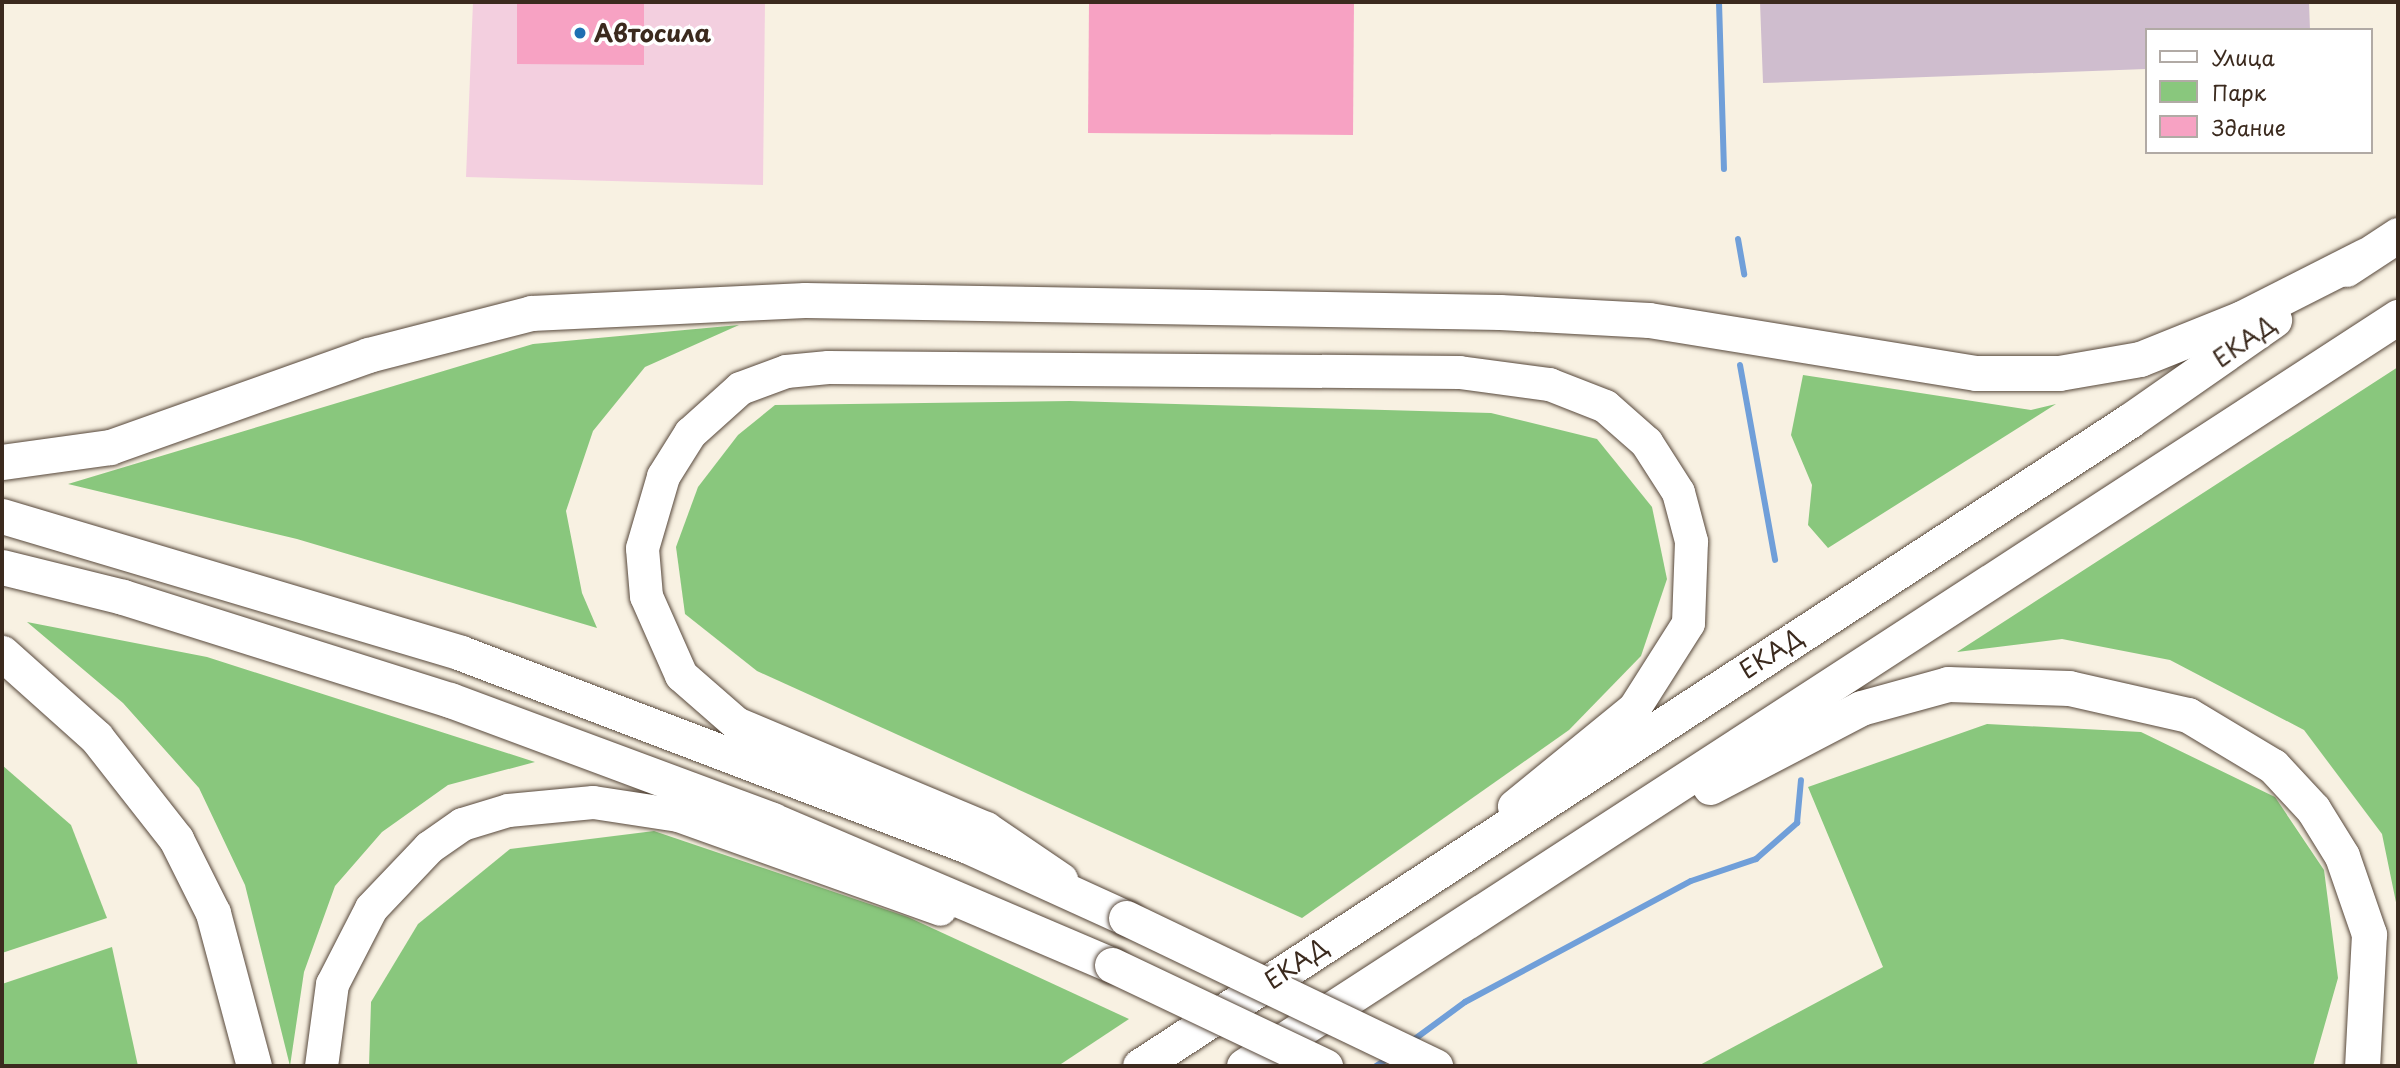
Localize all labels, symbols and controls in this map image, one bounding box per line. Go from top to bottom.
place label: Автосила [594,19,711,47]
marker: Автосила [572,25,588,41]
legend [2144,28,2372,154]
text: Улица [2212,41,2275,73]
text: Парк [2212,76,2266,108]
text: Здание [2212,111,2286,143]
street label: ЕКАД [2207,309,2281,373]
street label: ЕКАД [1734,622,1808,684]
street label: ЕКАД [1259,932,1333,994]

